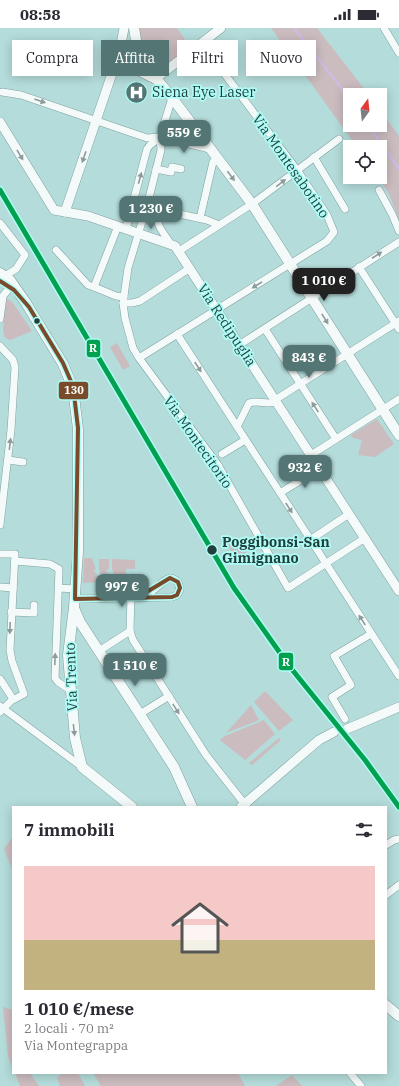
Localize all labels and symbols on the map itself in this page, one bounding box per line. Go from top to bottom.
hospital icon: Siena Eye Laser [124,79,150,105]
place label: Siena Eye Laser [152,83,256,101]
north arrow [343,88,387,132]
one-way arrow [34,98,46,104]
street label: Via Montesabotino [248,111,334,222]
pin: 559 € [156,120,212,154]
one-way arrow [16,149,23,161]
one-way arrow [81,152,87,164]
one-way arrow [226,170,235,181]
one-way arrow [137,171,143,183]
one-way arrow [275,178,286,187]
pin: 1 230 € [114,196,188,230]
one-way arrow [371,251,383,258]
pin: 1 010 € [287,268,361,302]
street label: Via Redipuglia [194,280,261,370]
one-way arrow [251,281,263,288]
one-way arrow [322,313,329,325]
unlabelled marker [32,316,42,326]
line badge: R [86,339,101,358]
text: R [89,341,97,355]
pin: 843 € [281,345,337,379]
one-way arrow [194,362,202,372]
line badge: 130 [58,381,89,400]
text: 130 [64,383,84,397]
street label: Via Montecitorio [159,392,237,492]
one-way arrow [311,401,319,412]
one-way arrow [7,438,13,450]
pin: 932 € [277,455,333,489]
one-way arrow [285,502,293,513]
place label: Poggibonsi-San Gimignano [222,533,330,567]
marker: Poggibonsi-San Gimignano [205,543,219,557]
pin: 997 € [94,574,150,608]
one-way arrow [358,615,366,625]
one-way arrow [7,622,14,634]
street label: Via Trento [61,642,81,712]
one-way arrow [52,652,58,665]
line badge: R [278,652,294,671]
pin: 1 510 € [98,653,172,687]
text: R [282,655,290,669]
one-way arrow [173,703,180,715]
one-way arrow [71,724,78,736]

